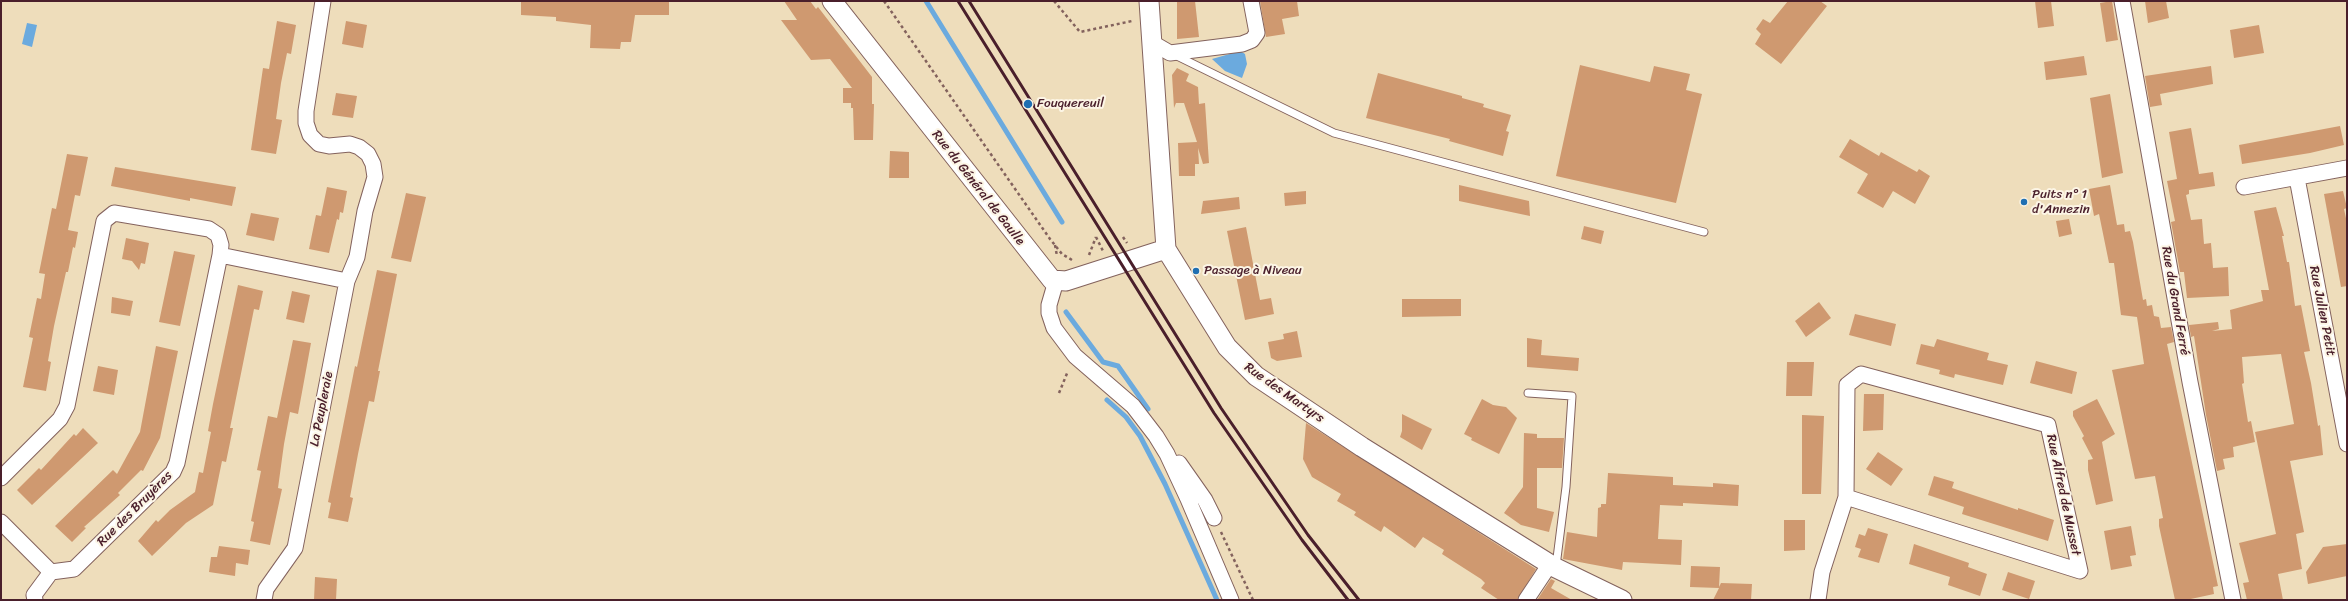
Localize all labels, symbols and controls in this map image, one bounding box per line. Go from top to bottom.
place label: Fouquereuil [1037,96,1104,112]
marker: Fouquereuil [1022,98,1034,110]
street label: Rue du Général de Gaulle [928,127,1028,249]
place label: Puits n° 1 d'Annezin [2032,187,2090,218]
marker: Puits n° 1 d'Annezin [2019,197,2029,207]
street label: Rue du Grand Ferré [2158,245,2192,357]
place label: Passage à Niveau [1204,263,1302,279]
street label: Rue Julien Petit [2306,265,2338,357]
marker: Passage à Niveau [1191,266,1201,276]
street label: Rue des Martyrs [1241,360,1327,426]
street label: La Peupleraie [307,370,337,448]
street label: Rue Alfred de Musset [2043,433,2083,557]
street label: Rue des Bruyères [94,468,176,550]

